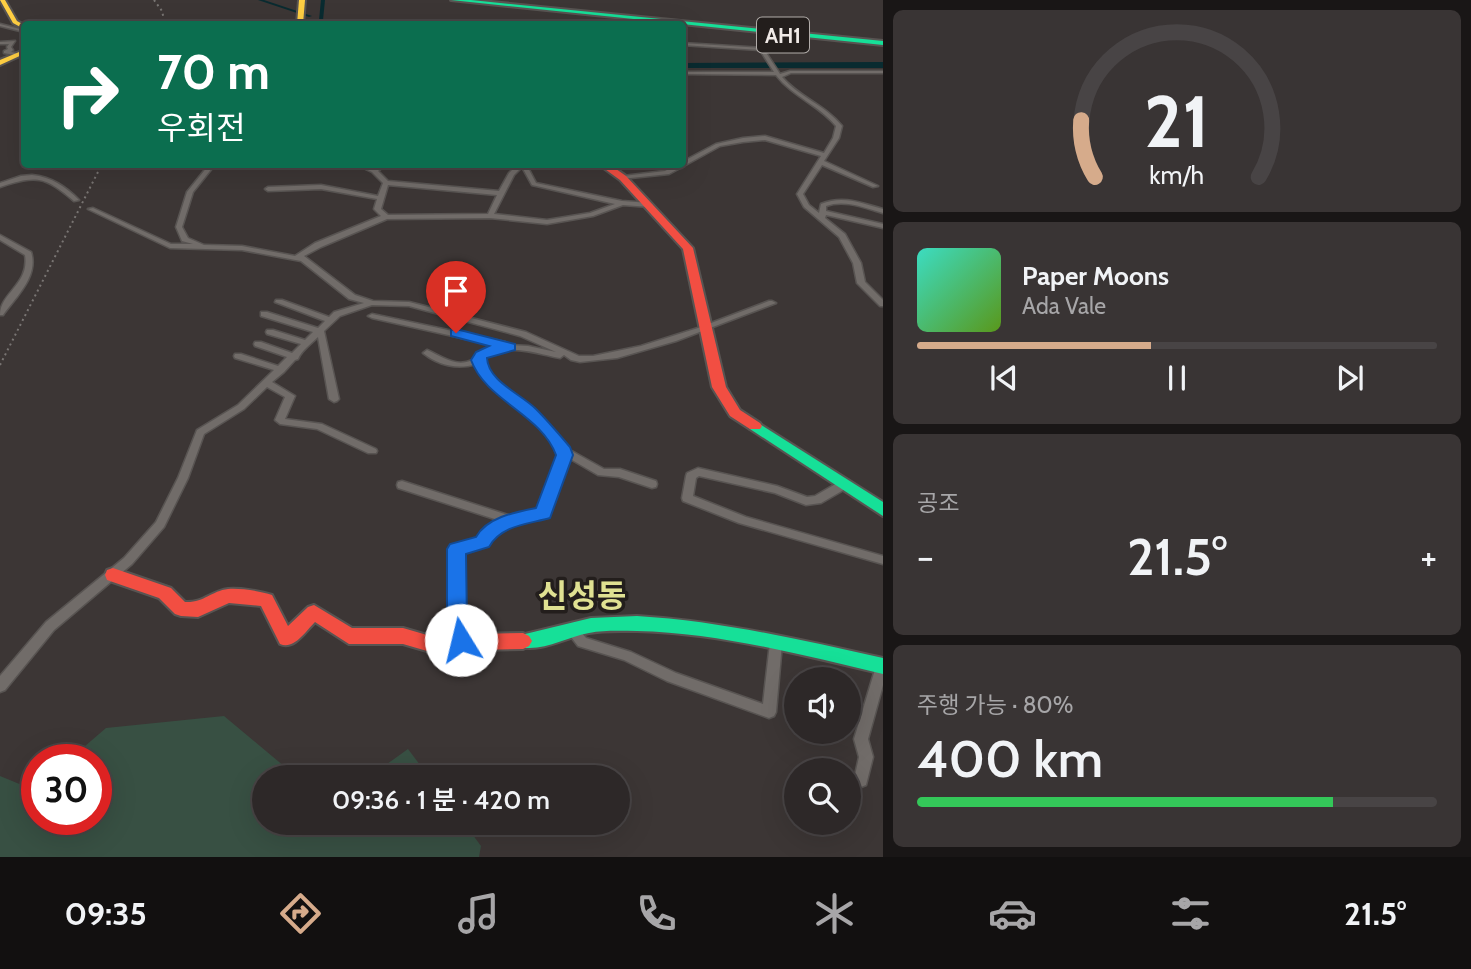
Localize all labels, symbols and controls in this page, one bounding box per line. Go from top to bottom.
road number: AH1 [757,18,809,52]
text: 70 m [157,42,270,101]
icon: right [42,49,133,140]
text: 21 [1144,77,1210,165]
text: 우회전 [157,108,245,147]
text: km/h [1150,160,1204,190]
text: Paper Moons [1022,260,1169,292]
pin [426,261,486,333]
icon: arrive [437,272,475,310]
text: Ada Vale [1022,292,1106,320]
icon: previous [985,359,1023,397]
icon: pause [1158,359,1196,397]
icon: next [1331,359,1369,397]
text: 공조 [917,489,959,517]
text: 21.5° [1127,525,1227,588]
text: − [917,533,934,580]
text: + [1420,533,1437,580]
district label: 신성동 [538,576,626,615]
position arrow [424,603,498,677]
map controls [784,667,861,835]
button: sound [784,667,861,744]
text: 주행 가능 · 80% [917,691,1073,719]
text: 400 km [917,727,1103,790]
speed limit sign: 30 [21,744,112,835]
button: search [784,758,861,835]
text: 09:36 · 1 분 · 420 m [332,784,550,816]
icon: directions [276,889,325,938]
icon: music [454,889,503,938]
icon: phone [632,889,681,938]
icon: climate [810,889,859,938]
icon: car [988,889,1037,938]
icon: filters [1166,889,1215,938]
text: 09:35 [65,894,147,933]
text: 21.5° [1344,894,1406,933]

